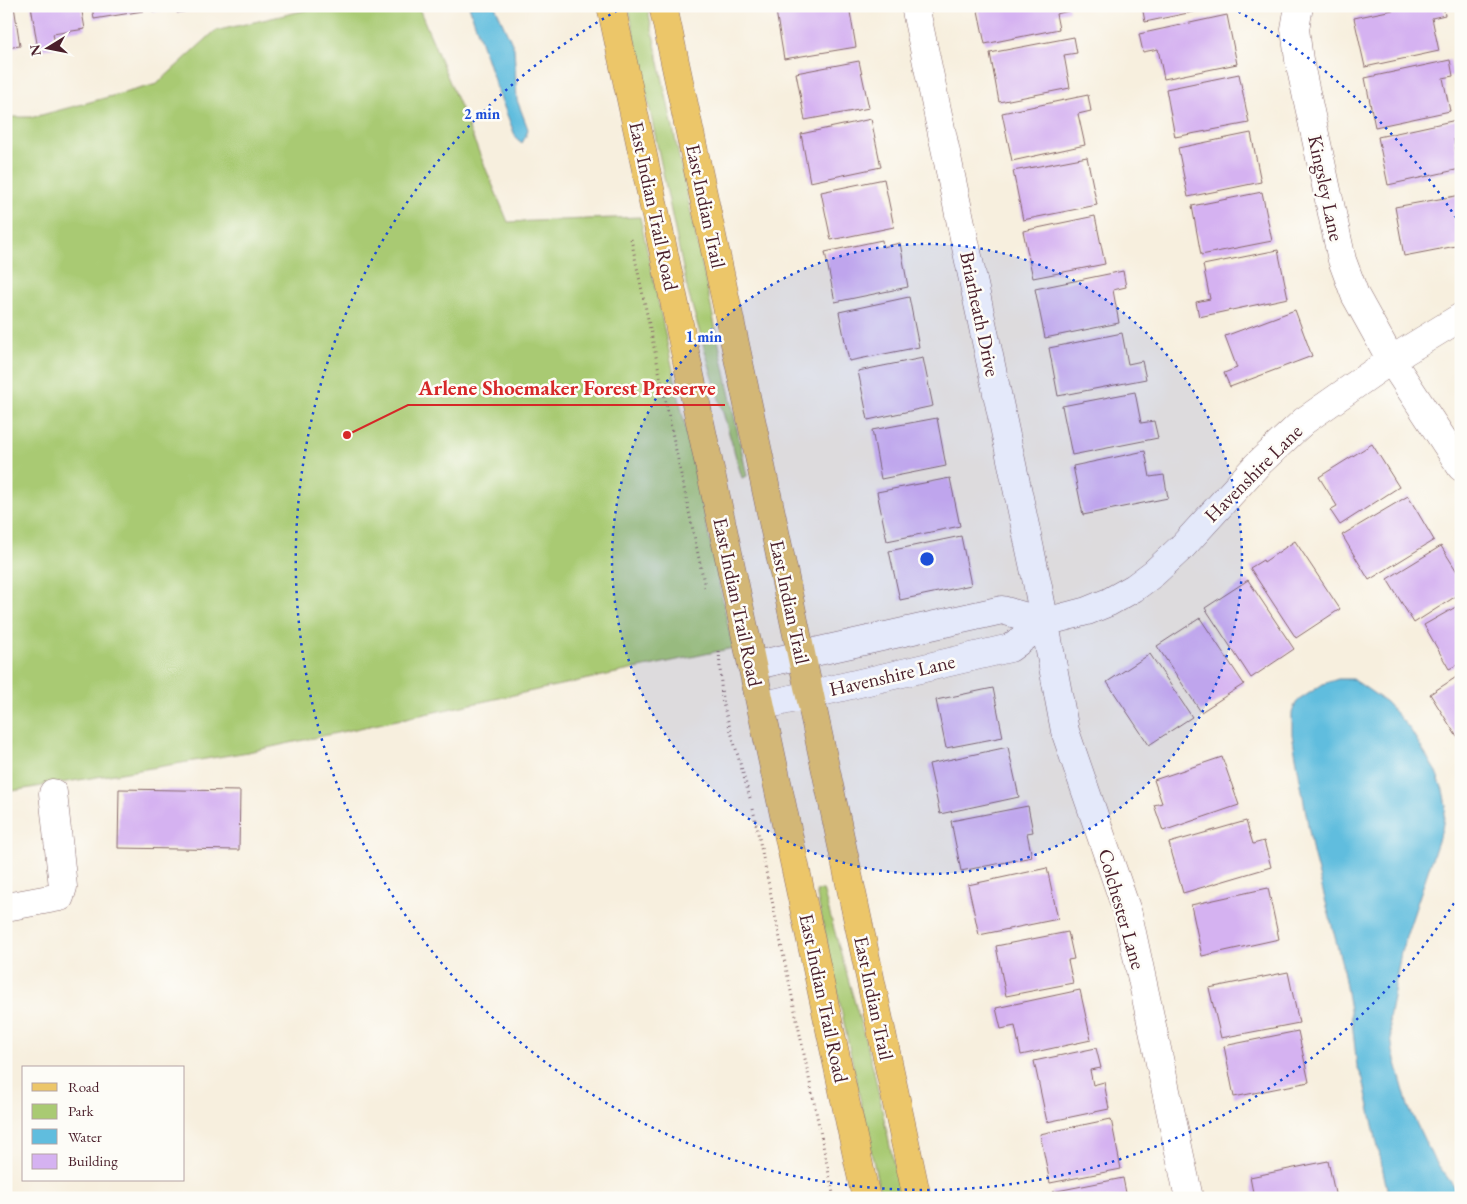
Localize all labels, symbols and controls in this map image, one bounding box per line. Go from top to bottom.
north arrow [22,22,72,72]
text: N [25,42,45,57]
text: 2 min [464,104,501,123]
street label: East Indian Trail Road [623,119,685,294]
street label: Kingsley Lane [1302,133,1350,244]
street label: East Indian Trail [680,142,732,271]
street label: Briarheath Drive [954,249,1006,379]
text: 1 min [686,327,723,346]
callout: Arlene Shoemaker Forest Preserve [408,369,725,405]
text: Arlene Shoemaker Forest Preserve [417,374,716,401]
street label: Havenshire Lane [1198,418,1308,528]
street label: East Indian Trail Road [707,515,769,690]
street label: East Indian Trail [764,538,816,667]
centre of rings [918,550,936,568]
street label: Havenshire Lane [826,648,958,702]
street label: Colchester Lane [1092,846,1152,972]
street label: East Indian Trail Road [793,911,855,1086]
street label: East Indian Trail [848,934,900,1063]
legend [22,1066,185,1182]
text: Road [68,1077,100,1096]
text: Park [68,1101,95,1120]
text: Water [68,1127,102,1146]
text: Building [68,1151,118,1170]

